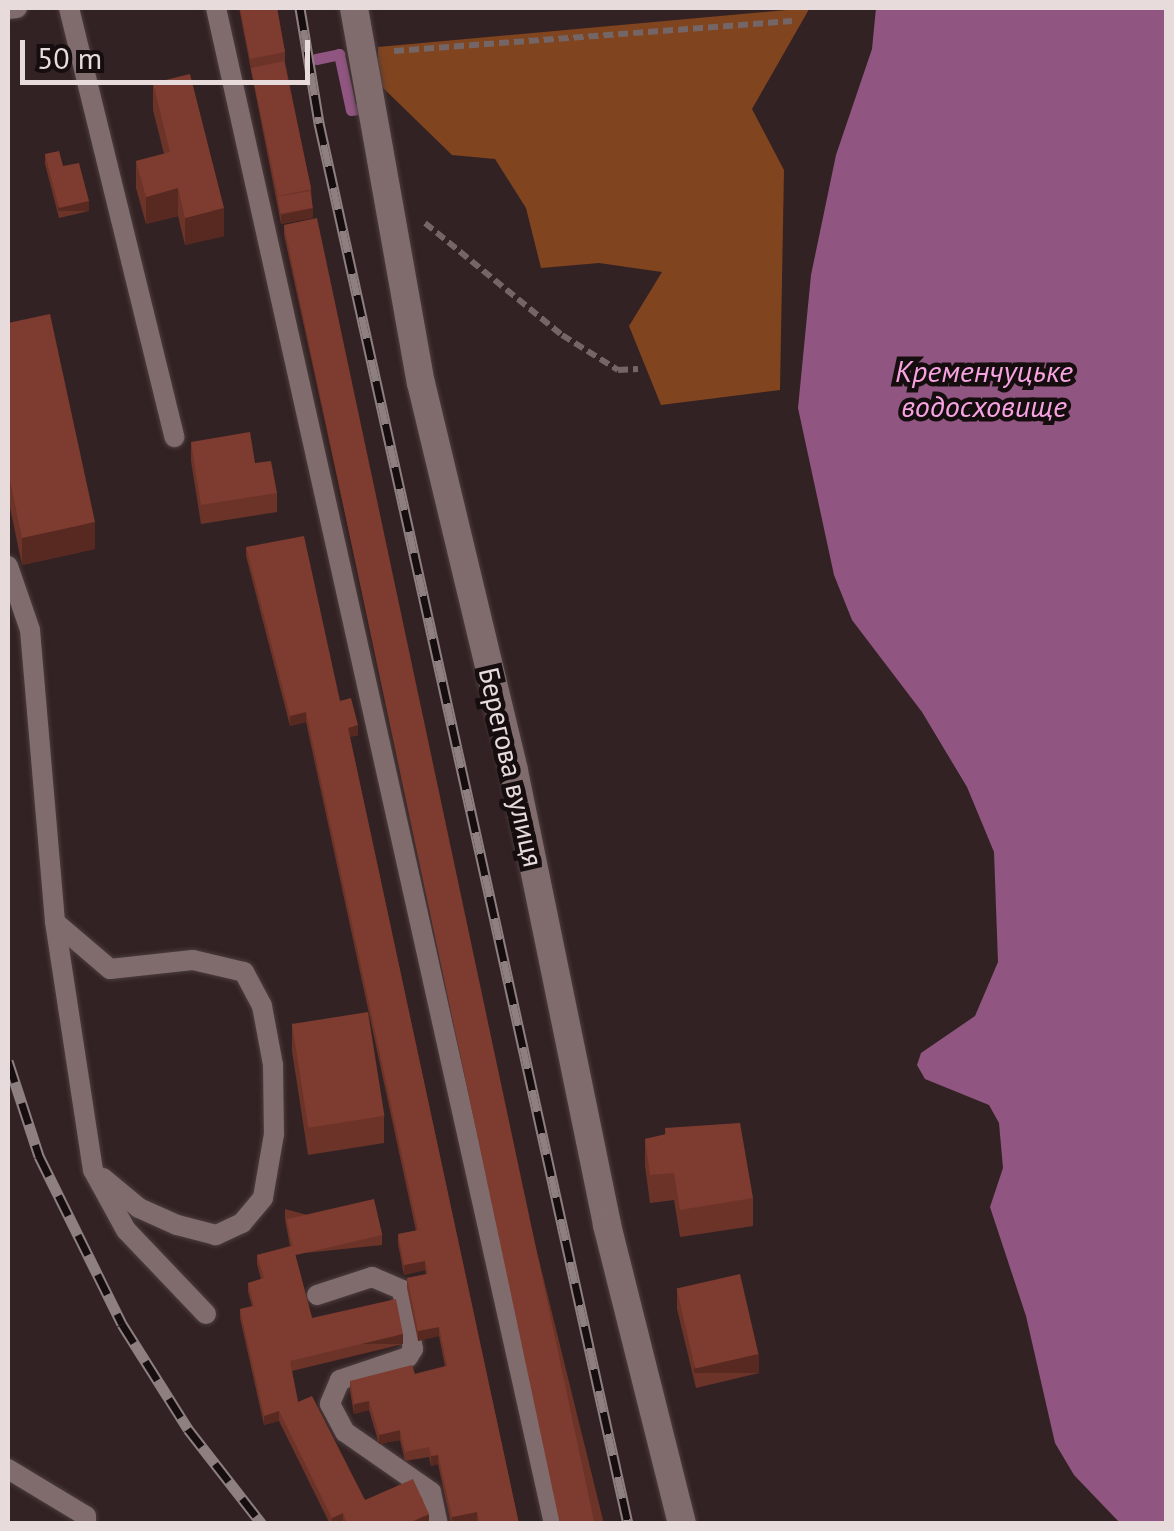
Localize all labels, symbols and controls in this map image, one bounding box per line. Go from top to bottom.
scale bar [25,20,315,82]
text: 50 m [37,38,102,77]
water label: Кременчуцьке водосховище [895,353,1073,424]
street label: Берегова вулиця [472,664,550,870]

